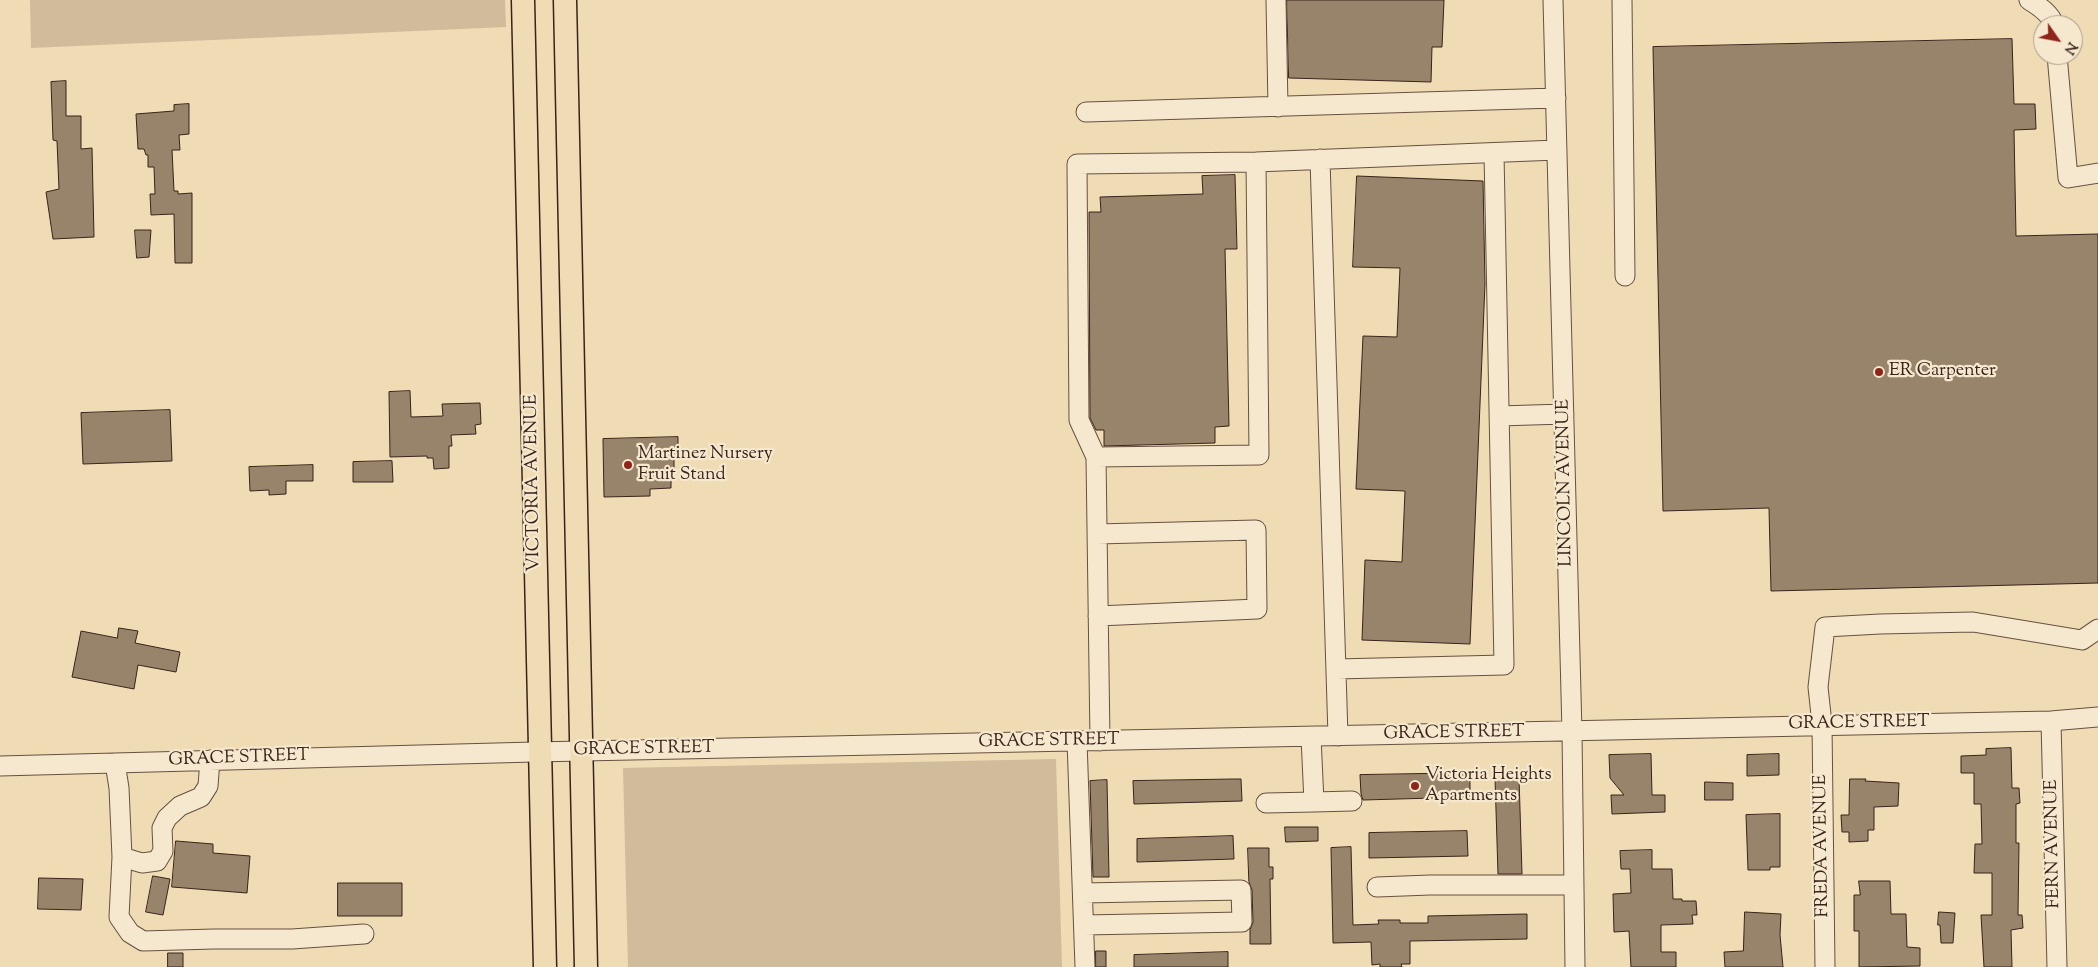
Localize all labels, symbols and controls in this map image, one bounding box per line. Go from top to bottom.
north arrow [2033,15,2083,65]
text: N [2058,37,2081,58]
place label: ER Carpenter [1889,361,1996,383]
marker: ER Carpenter [1873,366,1885,378]
street label: VICTORIA AVENUE [522,394,546,572]
street label: LINCOLN AVENUE [1554,399,1578,567]
place label: Martinez Nursery Fruit Stand [638,444,773,486]
marker: Martinez Nursery Fruit Stand [622,459,634,471]
street label: GRACE STREET [1788,712,1930,736]
street label: GRACE STREET [1383,722,1525,746]
street label: GRACE STREET [978,730,1120,754]
street label: GRACE STREET [573,738,715,762]
street label: GRACE STREET [168,746,310,772]
place label: Victoria Heights Apartments [1425,765,1552,808]
street label: FREDA AVENUE [1811,774,1835,918]
street label: FERN AVENUE [2042,779,2066,909]
marker: Victoria Heights Apartments [1409,780,1421,792]

